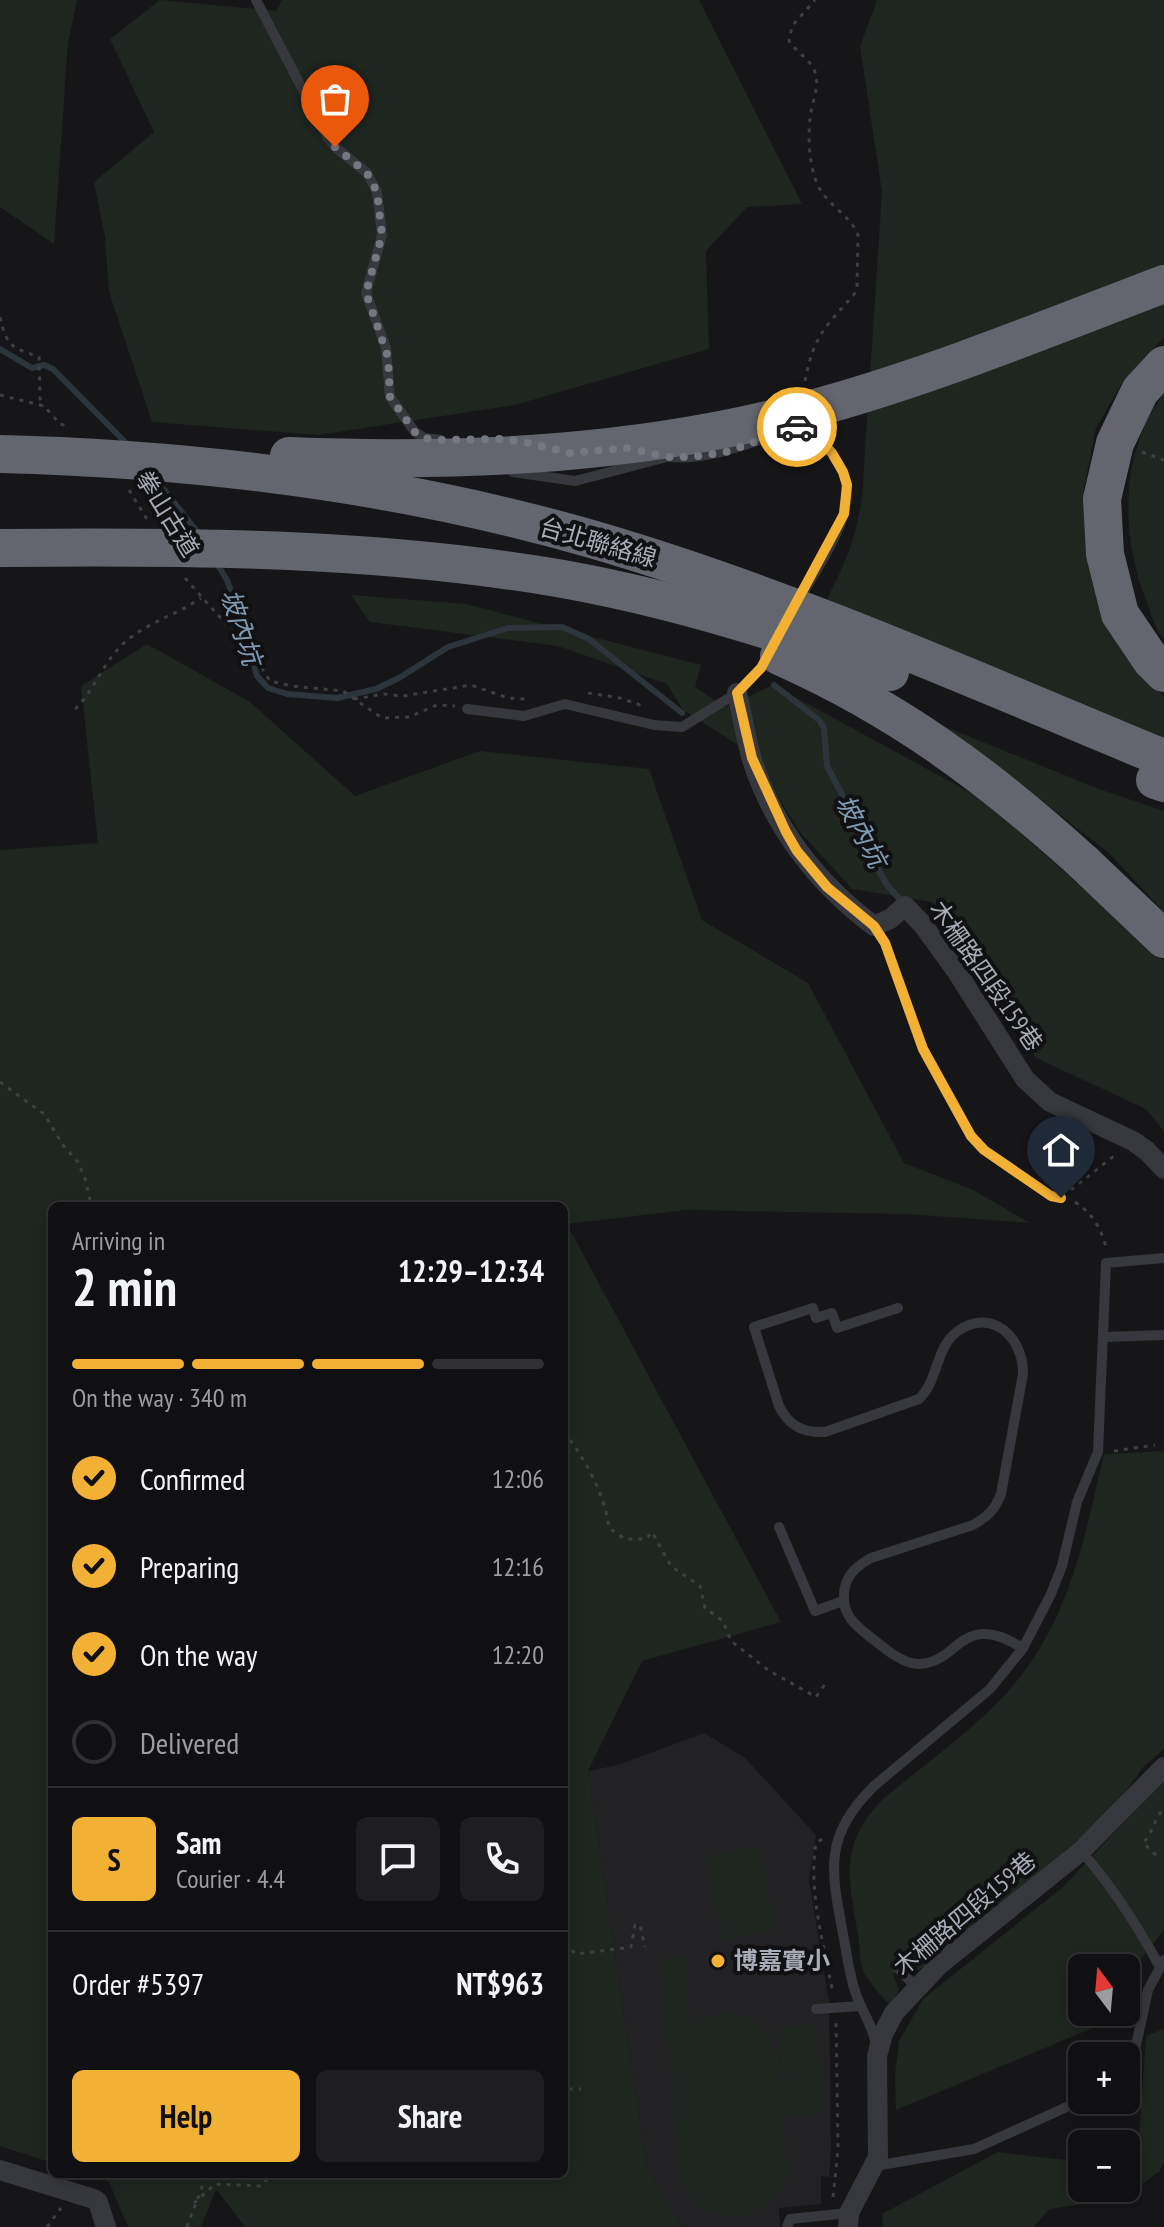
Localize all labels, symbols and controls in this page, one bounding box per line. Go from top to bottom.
pin [301,65,369,147]
icon: bag [313,77,357,121]
courier [757,387,837,467]
icon: car [775,405,819,449]
street label: 拳山古道 [129,465,206,563]
street label: 台北聯絡線 [536,511,660,574]
water label: 坡內坑 [214,585,270,673]
water label: 坡內坑 [829,789,896,876]
street label: 木柵路四段159巷 [923,895,1050,1057]
pin [1027,1116,1095,1198]
icon: home [1039,1128,1083,1172]
text: Arriving in [72,1224,165,1257]
text: 12:29–12:34 [398,1251,544,1290]
text: 2 min [72,1253,177,1320]
text: On the way · 340 m [72,1381,247,1414]
icon: check [72,1456,116,1500]
text: Confirmed [140,1459,245,1498]
text: 12:06 [492,1462,544,1495]
icon: check [72,1544,116,1588]
text: Preparing [140,1547,239,1586]
text: 12:16 [492,1550,544,1583]
icon: check [72,1632,116,1676]
text: On the way [140,1635,257,1674]
text: 12:20 [492,1638,544,1671]
text: Delivered [140,1723,239,1762]
button: chat [356,1817,440,1901]
button: phone [460,1817,544,1901]
text: Sam [176,1823,221,1862]
text: S [107,1840,121,1879]
street label: 木柵路四段159巷 [887,1845,1042,1982]
text: Courier · 4.4 [176,1862,285,1895]
place label: 博嘉實小 [734,1945,830,1976]
marker: 博嘉實小 [709,1952,727,1970]
north arrow [1068,1954,1140,2026]
map controls [1068,1954,1140,2202]
text: Order #5397 [72,1964,204,2003]
text: NT$963 [456,1964,544,2003]
button: + [1068,2042,1140,2114]
button: Help [72,2070,300,2162]
button: Share [316,2070,544,2162]
button: − [1068,2130,1140,2202]

